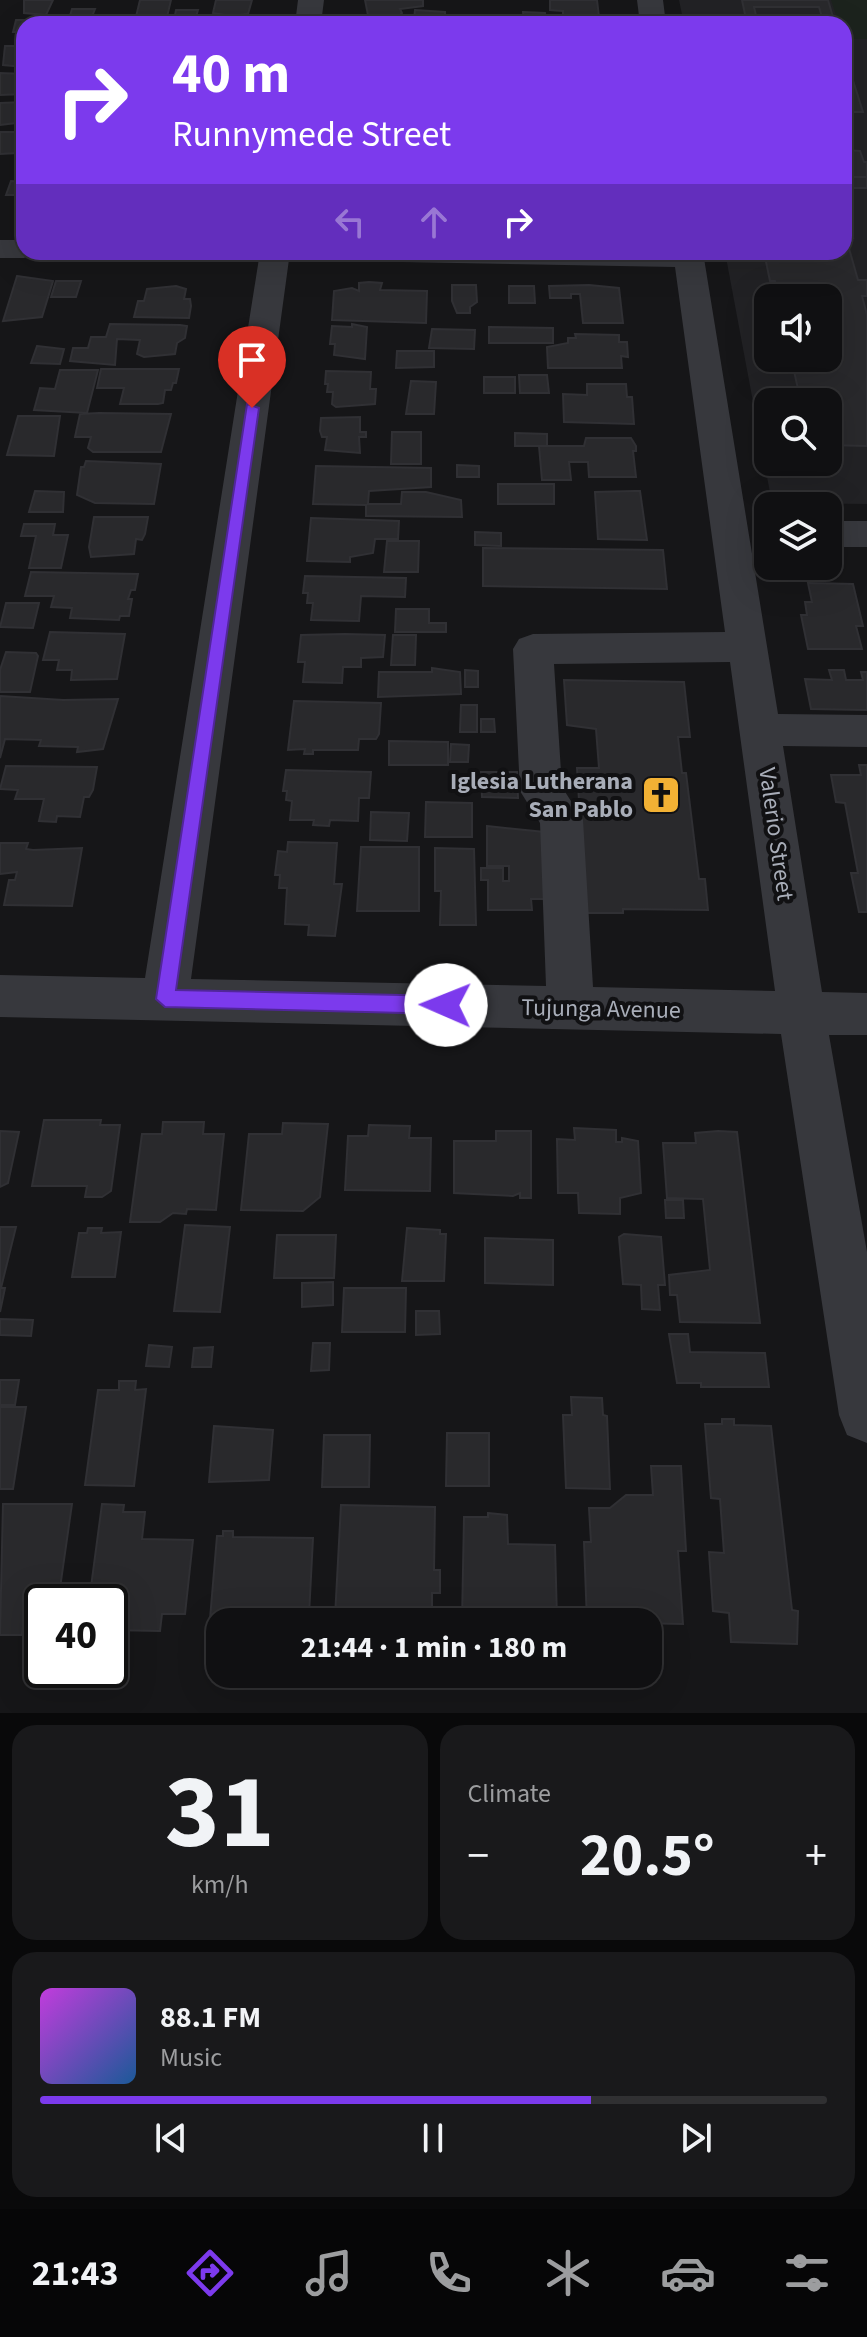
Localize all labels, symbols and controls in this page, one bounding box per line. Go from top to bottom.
text: 40 m [172,35,290,114]
icon: right [40,48,144,152]
text: Runnymede Street [172,109,451,160]
icon: left [328,200,372,244]
icon: ahead [412,200,456,244]
icon: right [496,200,540,244]
map controls [754,284,842,580]
button: sound [754,284,842,372]
pin [218,326,286,408]
icon: arrive [230,338,274,382]
button: search [754,388,842,476]
button: layers [754,492,842,580]
place label: Iglesia Lutherana San Pablo [450,764,633,827]
street label: Valerio Street [749,765,803,903]
church icon: Iglesia Lutherana San Pablo [640,774,682,816]
position arrow [404,963,488,1047]
street label: Tujunga Avenue [521,990,681,1028]
speed limit sign: 40 [24,1584,128,1688]
text: 21:44 · 1 min · 180 m [301,1626,567,1669]
text: 31 [165,1740,275,1888]
text: Climate [468,1775,551,1812]
text: 20.5° [580,1814,715,1899]
text: − [468,1825,489,1888]
text: + [805,1825,827,1888]
text: km/h [191,1866,249,1903]
text: 88.1 FM [160,1996,261,2039]
text: Music [160,2039,222,2076]
icon: previous [149,2116,193,2160]
icon: pause [411,2116,455,2160]
icon: next [674,2116,718,2160]
icon: directions [182,2245,238,2301]
icon: music [301,2245,357,2301]
icon: phone [421,2245,477,2301]
icon: climate [540,2245,596,2301]
icon: car [660,2245,716,2301]
icon: filters [779,2245,835,2301]
text: 21:43 [32,2248,119,2299]

